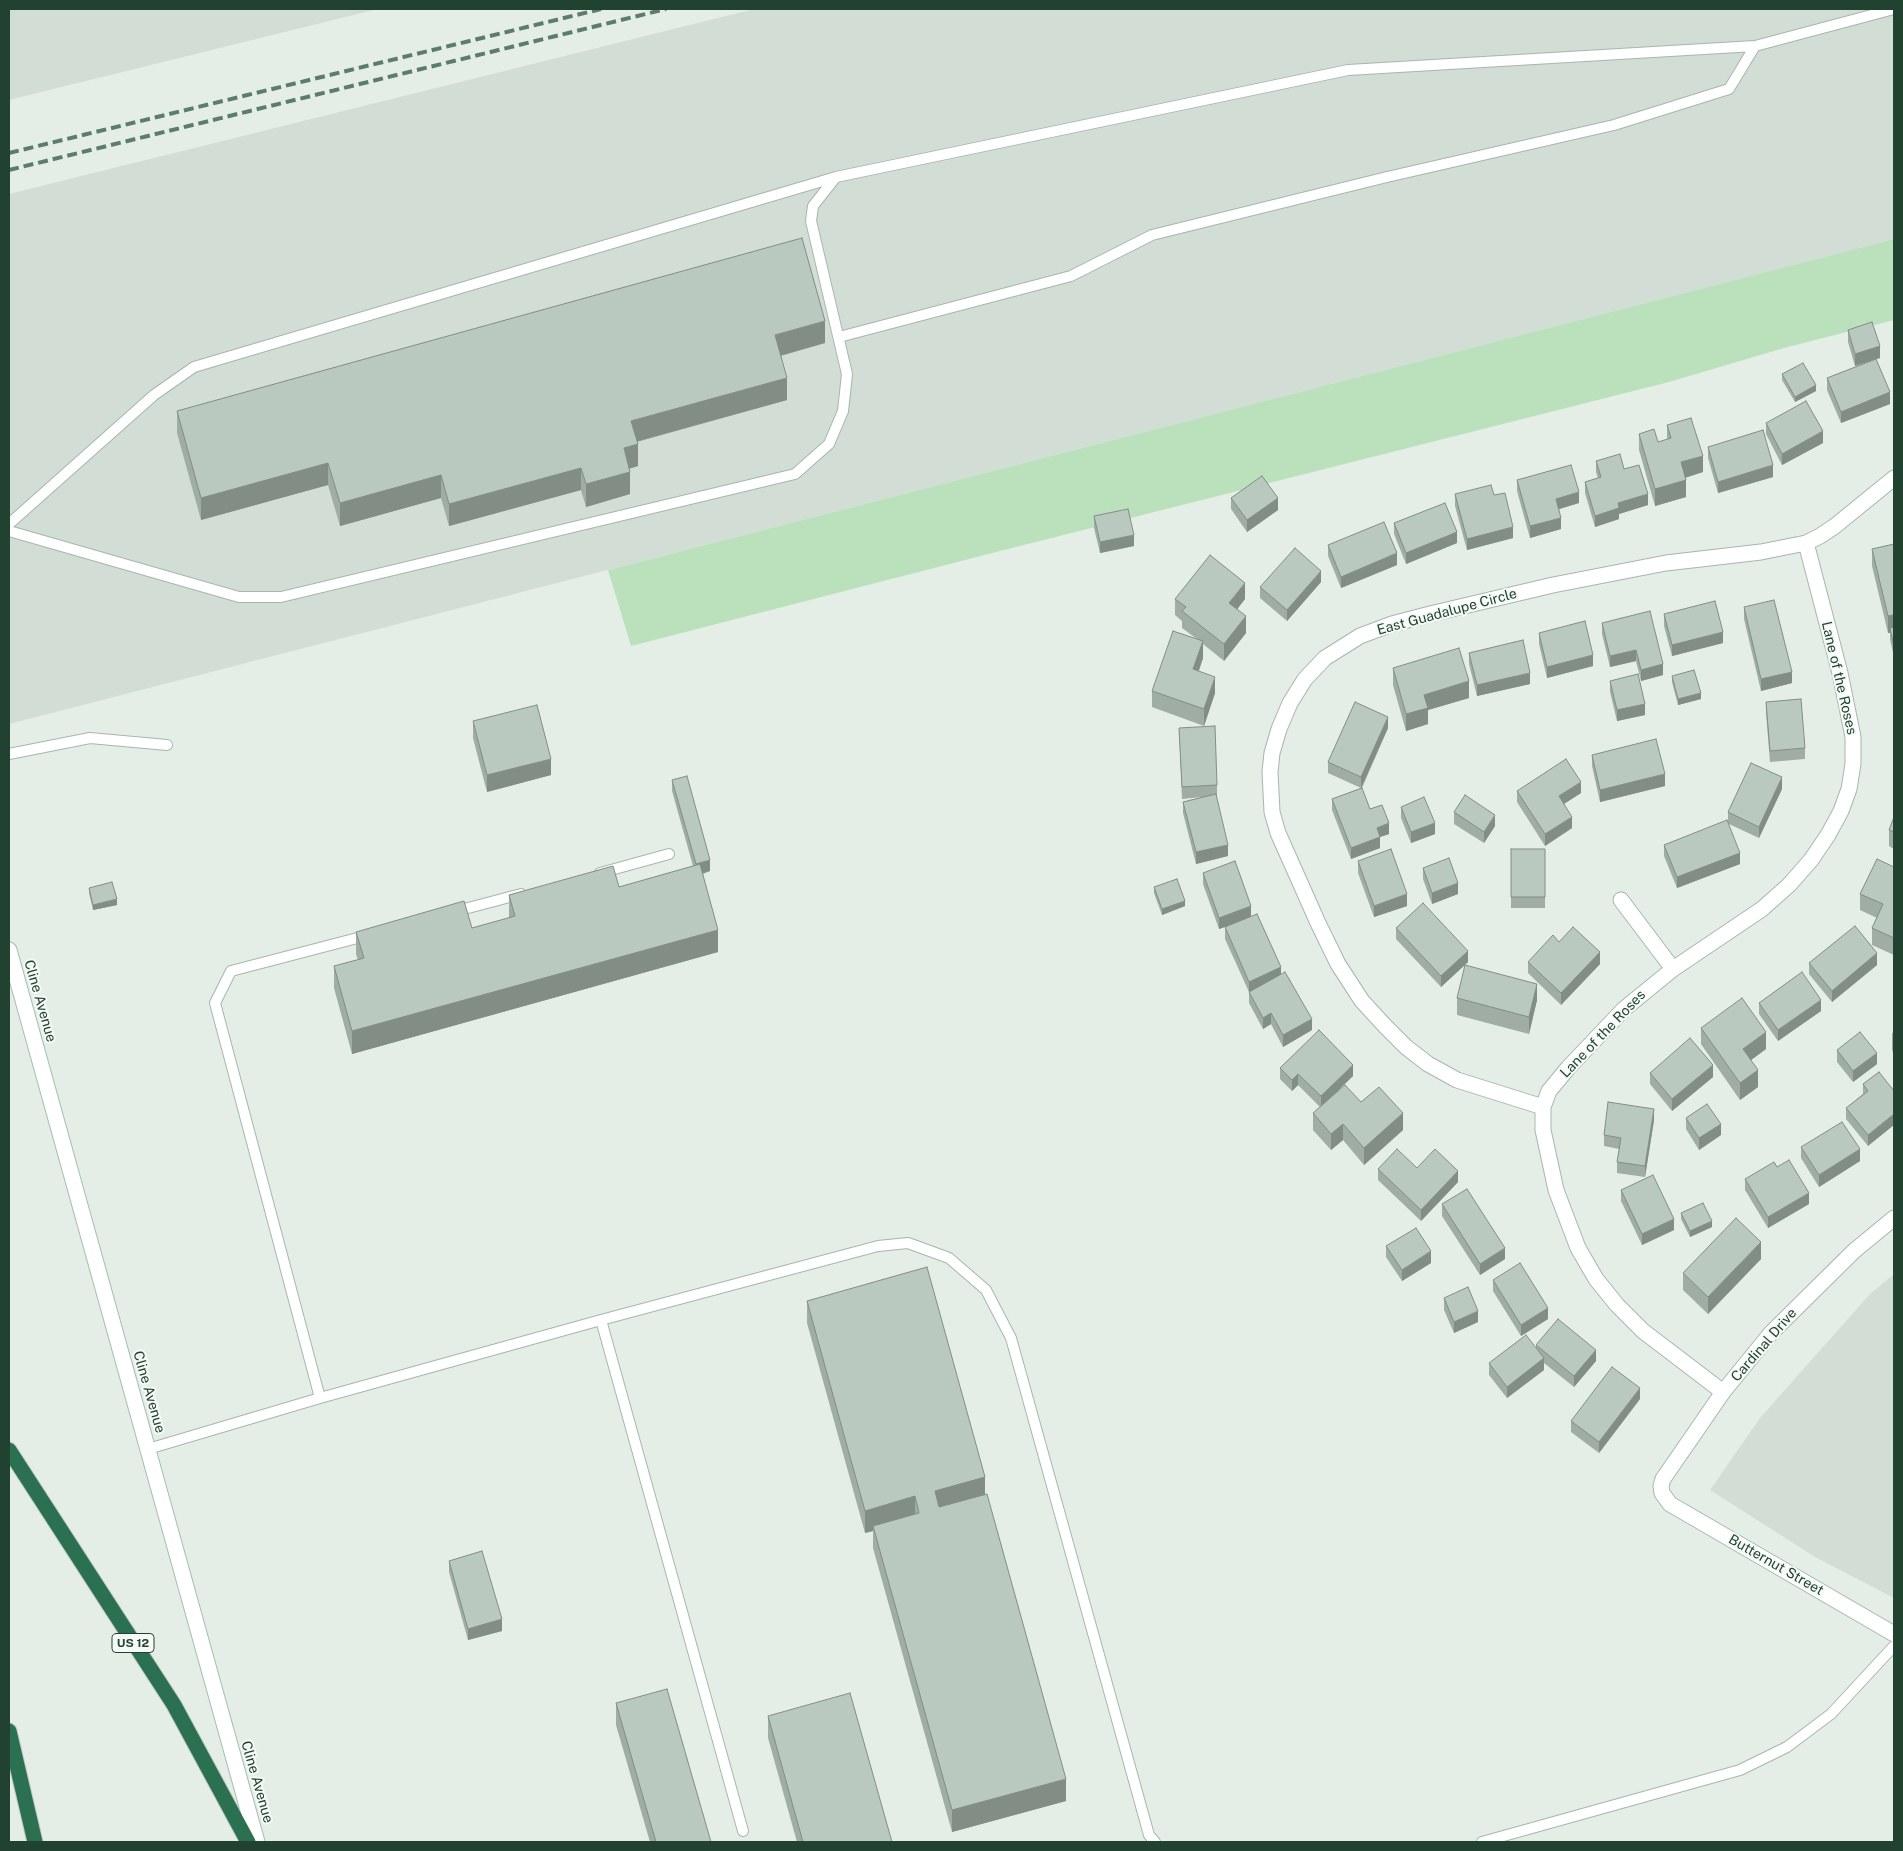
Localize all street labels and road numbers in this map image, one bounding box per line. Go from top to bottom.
street label: East Guadalupe Circle [1375,585,1519,639]
street label: Lane of the Roses [1818,620,1860,736]
street label: Cline Avenue [20,958,60,1044]
street label: Lane of the Roses [1557,987,1649,1081]
street label: Cardinal Drive [1728,1305,1800,1385]
street label: Cline Avenue [129,1349,169,1435]
street label: Butternut Street [1726,1531,1826,1599]
road number: US 12 [112,1634,154,1652]
street label: Cline Avenue [237,1739,277,1825]

